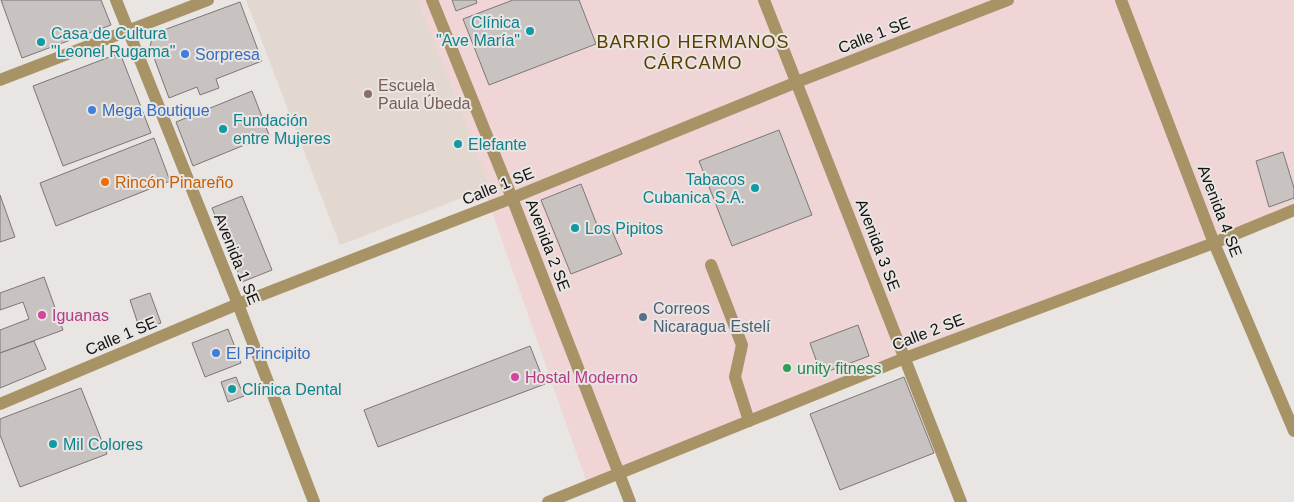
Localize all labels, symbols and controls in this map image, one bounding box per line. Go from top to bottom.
place label: Clínica "Ave María" [436,14,520,49]
street label: Calle 1 SE [836,14,912,56]
place label: Casa de Cultura "Leonel Rugama" [51,25,175,60]
marker: Clínica "Ave María" [524,25,536,37]
district label: BARRIO HERMANOS CÁRCAMO [596,32,790,73]
marker: Casa de Cultura "Leonel Rugama" [35,36,47,48]
place label: Sorpresa [195,46,260,63]
marker: Sorpresa [179,48,191,60]
place label: Escuela Paula Úbeda [378,77,471,112]
marker: Escuela Paula Úbeda [362,88,374,100]
place label: Mega Boutique [102,102,210,119]
marker: Mega Boutique [86,104,98,116]
place label: Fundación entre Mujeres [233,112,331,147]
marker: Fundación entre Mujeres [217,123,229,135]
place label: Elefante [468,136,527,153]
marker: Elefante [452,138,464,150]
street label: Avenida 4 SE [1195,163,1245,259]
street label: Calle 1 SE [460,164,536,208]
place label: Tabacos Cubanica S.A. [643,171,745,206]
place label: Rincón Pinareño [115,174,233,191]
marker: Rincón Pinareño [99,176,111,188]
marker: Tabacos Cubanica S.A. [749,182,761,194]
street label: Avenida 2 SE [523,197,573,293]
street label: Avenida 3 SE [853,197,903,293]
street label: Avenida 1 SE [211,211,263,307]
place label: Los Pipitos [585,220,663,237]
marker: Los Pipitos [569,222,581,234]
place label: Correos Nicaragua Estelí [653,300,771,335]
place label: Iguanas [52,307,109,324]
marker: Iguanas [36,309,48,321]
marker: Correos Nicaragua Estelí [637,311,649,323]
street label: Calle 2 SE [890,311,966,353]
street label: Calle 1 SE [83,313,159,359]
place label: El Principito [226,345,311,362]
marker: El Principito [210,347,222,359]
place label: unity fitness [797,360,881,377]
marker: unity fitness [781,362,793,374]
place label: Hostal Moderno [525,369,638,386]
marker: Hostal Moderno [509,371,521,383]
place label: Clínica Dental [242,381,342,398]
marker: Clínica Dental [226,383,238,395]
place label: Mil Colores [63,436,143,453]
marker: Mil Colores [47,438,59,450]

